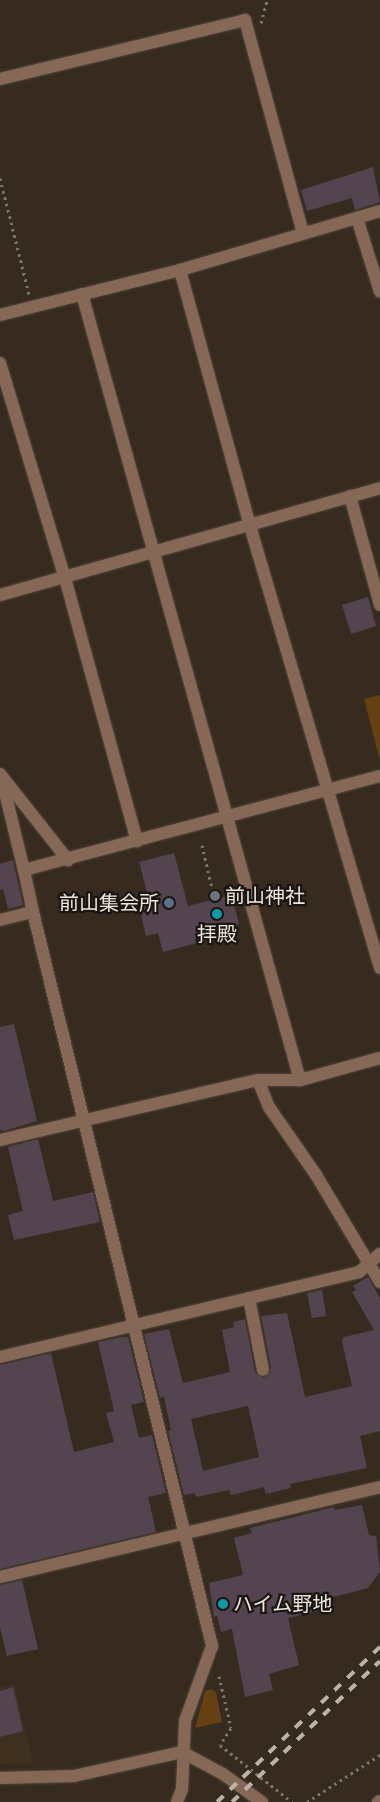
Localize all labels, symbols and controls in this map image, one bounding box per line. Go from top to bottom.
place label: 前山神社 [225,884,305,908]
marker: 前山神社 [209,890,221,902]
place label: 前山集会所 [59,891,159,915]
marker: 前山集会所 [163,897,175,909]
marker: 拝殿 [211,908,223,920]
place label: 拝殿 [197,922,237,946]
place label: ハイム野地 [233,1592,333,1616]
marker: ハイム野地 [217,1598,229,1610]

